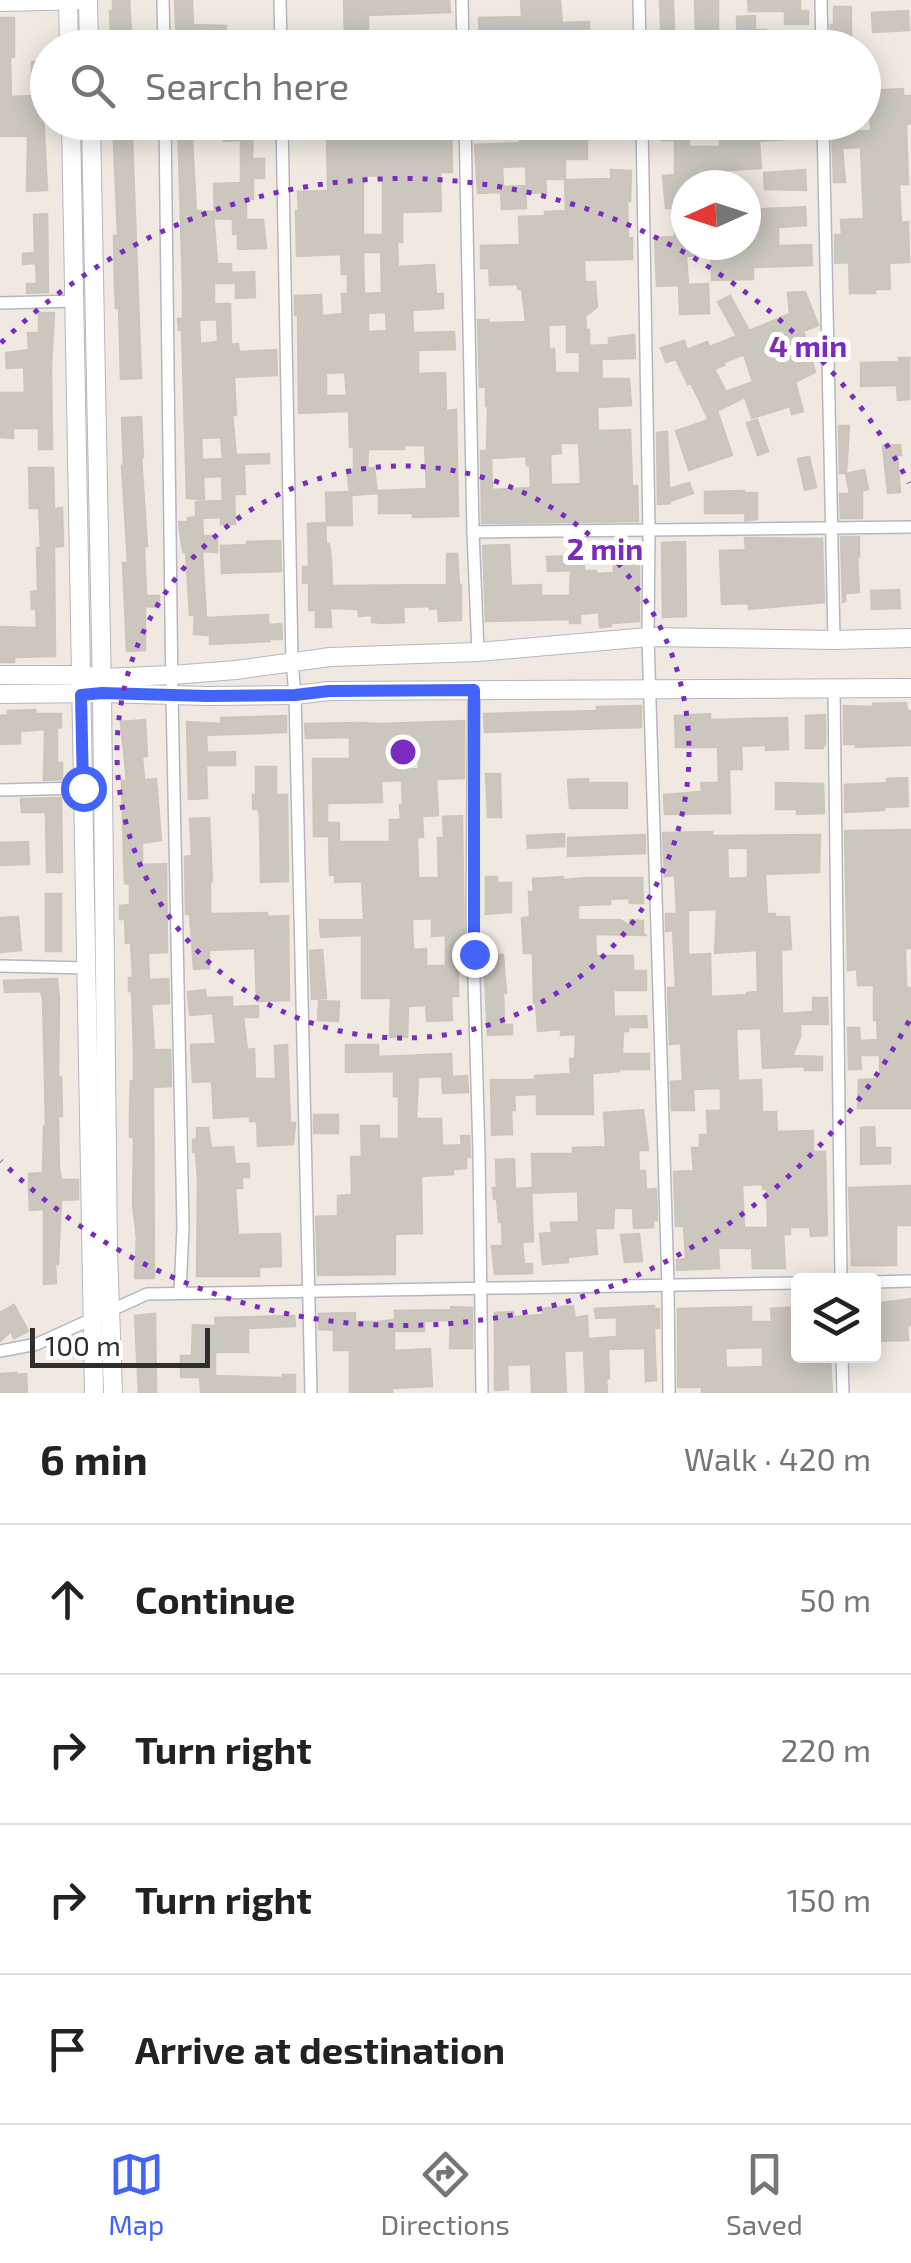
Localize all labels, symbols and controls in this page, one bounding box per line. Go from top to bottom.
search box [30,30,881,140]
icon: search [65,58,120,113]
text: Search here [145,62,349,108]
north arrow [671,170,761,260]
text: 4 min [769,327,847,363]
text: 2 min [567,530,643,566]
centre of rings [385,734,421,770]
route start [61,766,107,812]
route end [452,932,498,978]
map controls [791,1273,881,1363]
button: layers [791,1273,881,1363]
scale bar [30,1323,210,1368]
text: 100 m [45,1328,121,1362]
text: 6 min [40,1433,148,1483]
text: Walk · 420 m [684,1439,871,1477]
icon: ahead [40,1572,95,1627]
text: Continue [135,1576,295,1622]
text: 50 m [799,1580,871,1618]
icon: right [40,1722,95,1777]
text: Turn right [135,1726,312,1772]
text: 220 m [781,1730,871,1768]
icon: right [40,1872,95,1927]
text: Turn right [135,1876,312,1922]
text: 150 m [787,1880,871,1918]
icon: arrive [40,2022,95,2077]
text: Arrive at destination [135,2026,505,2072]
tab: Map [108,2147,164,2241]
tab: Directions [381,2147,510,2241]
tab: Saved [726,2147,803,2241]

